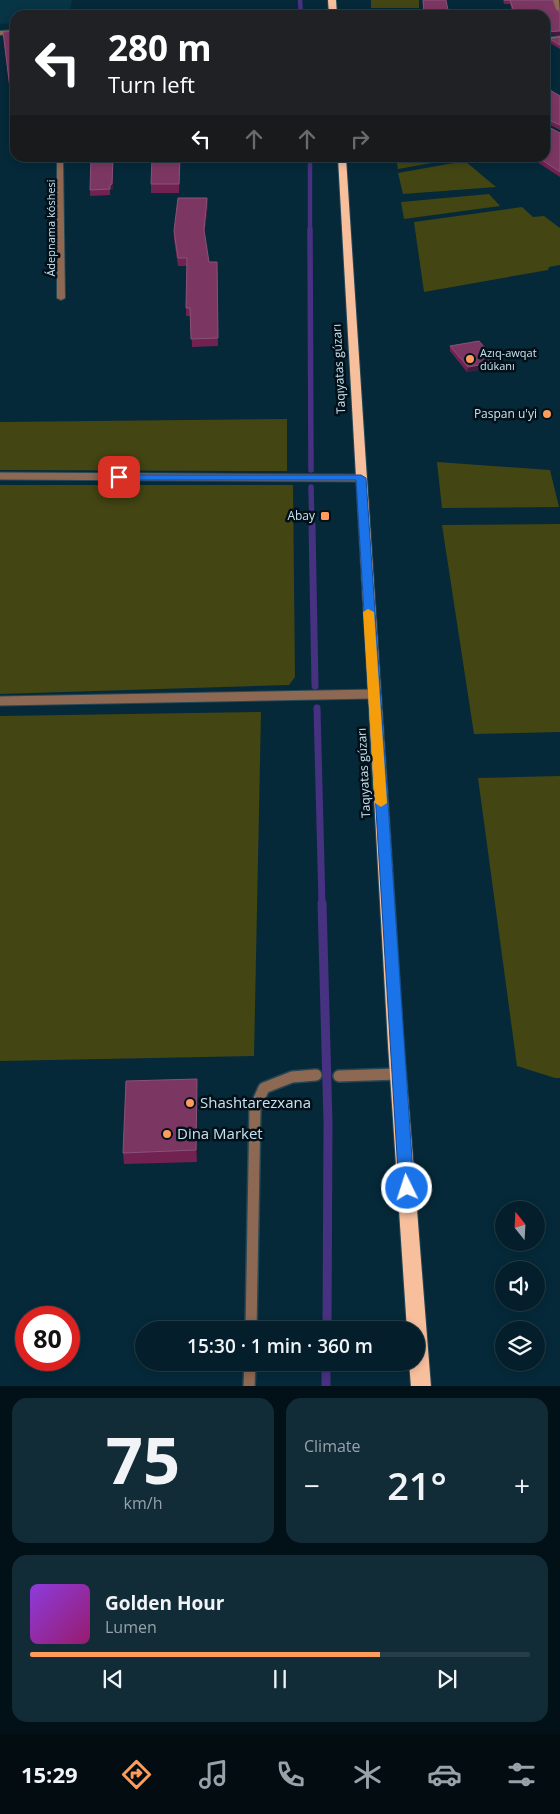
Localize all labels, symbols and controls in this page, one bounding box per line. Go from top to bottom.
text: 280 m [108,24,212,71]
icon: left [25,30,90,95]
text: Turn left [108,69,195,99]
icon: left [187,125,215,153]
icon: ahead [240,125,268,153]
icon: ahead [293,125,321,153]
icon: right [346,125,374,153]
street label: Ádepnama kóshesi [43,179,58,277]
street label: Taqıyatas gúzarı [328,324,349,415]
place label: Azıq-awqat dúkanı [480,345,537,373]
marker: Azıq-awqat dúkanı [464,353,476,365]
place label: Paspan u'yi [474,405,537,422]
marker: Paspan u'yi [541,408,553,420]
pin [98,456,140,498]
icon: arrive [105,463,133,491]
place label: Abay [287,507,316,524]
marker: Abay [319,510,331,522]
street label: Taqıyatas gúzarı [353,728,374,819]
place label: Shashtarezxana [200,1092,311,1112]
marker: Shashtarezxana [184,1097,196,1109]
place label: Dina Market [177,1123,263,1143]
marker: Dina Market [161,1128,173,1140]
position arrow [380,1161,432,1213]
north arrow [495,1201,545,1251]
map controls [495,1201,545,1371]
button: sound [495,1261,545,1311]
speed limit sign: 80 [15,1306,80,1371]
button: layers [495,1321,545,1371]
text: 15:30 · 1 min · 360 m [187,1333,373,1359]
text: 75 [106,1415,180,1503]
text: Climate [304,1435,361,1457]
text: 21° [387,1459,447,1511]
text: − [304,1466,320,1504]
text: + [514,1466,530,1504]
text: km/h [124,1492,162,1514]
text: Golden Hour [105,1590,224,1616]
text: Lumen [105,1616,157,1638]
icon: previous [99,1665,127,1693]
icon: pause [266,1665,294,1693]
icon: next [433,1665,461,1693]
icon: directions [119,1757,154,1792]
icon: music [196,1757,231,1792]
icon: phone [273,1757,308,1792]
icon: climate [350,1757,385,1792]
icon: car [427,1757,462,1792]
icon: filters [504,1757,539,1792]
text: 15:29 [21,1759,78,1789]

